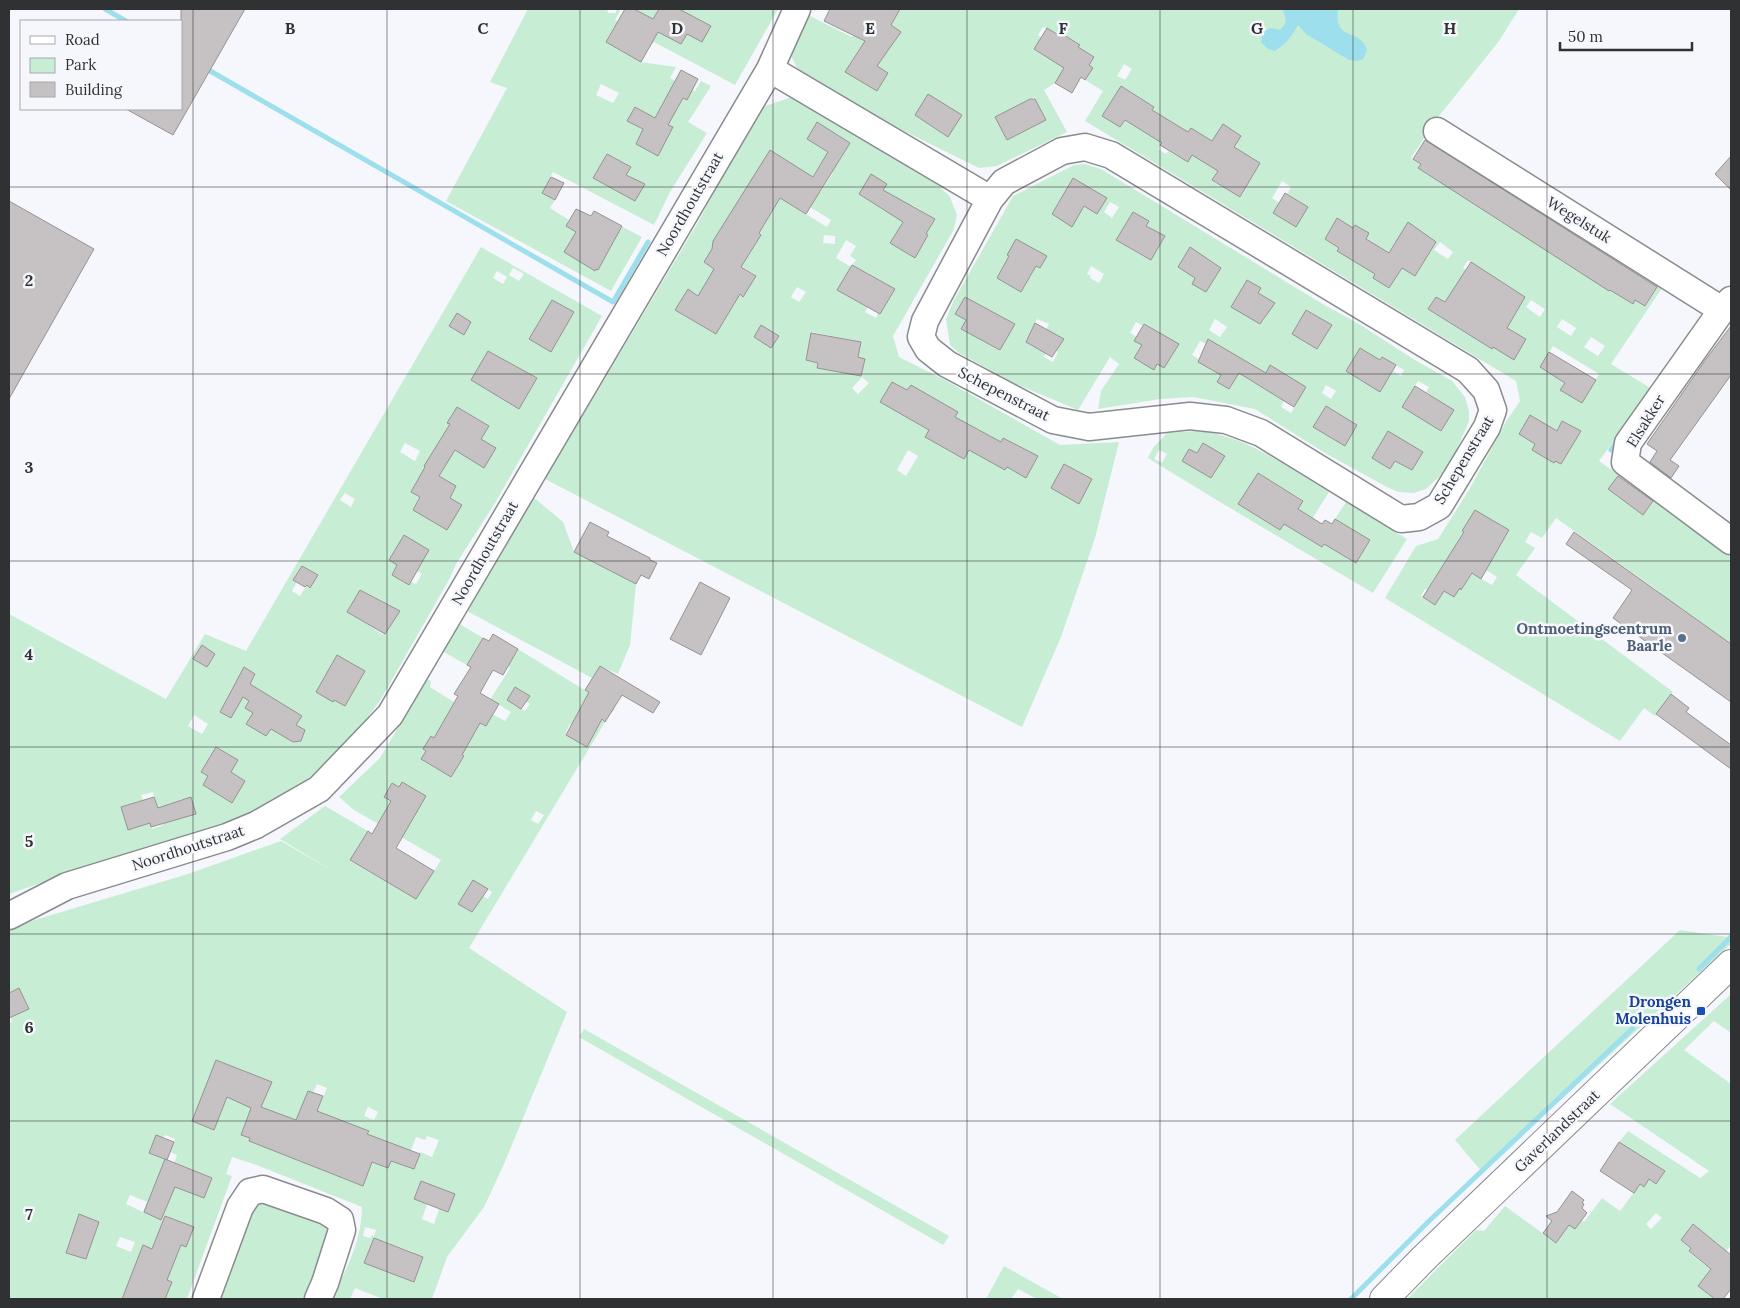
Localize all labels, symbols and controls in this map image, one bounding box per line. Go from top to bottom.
text: B [285,18,296,38]
text: C [477,18,489,38]
text: D [671,18,683,38]
text: E [865,18,875,38]
text: F [1058,18,1068,38]
text: G [1251,18,1263,38]
text: H [1444,18,1457,38]
legend [20,20,182,110]
scale bar [1560,20,1692,52]
text: 50 m [1568,27,1603,46]
text: Road [65,30,100,49]
text: Park [65,55,96,74]
text: Building [65,80,123,99]
street label: Noordhoutstraat [652,148,727,259]
street label: Wegelstuk [1543,192,1615,247]
text: 2 [25,270,33,290]
street label: Schepenstraat [955,362,1053,425]
street label: Elsakker [1622,390,1669,451]
street label: Schepenstraat [1430,412,1498,508]
text: 3 [25,457,34,477]
street label: Noordhoutstraat [447,497,522,608]
place label: Ontmoetingscentrum Baarle [1516,619,1672,655]
marker: Ontmoetingscentrum Baarle [1676,632,1688,644]
text: 4 [25,644,34,664]
street label: Noordhoutstraat [129,820,247,875]
text: 5 [25,831,34,851]
place label: Drongen Molenhuis [1615,992,1691,1028]
marker: Drongen Molenhuis [1695,1005,1707,1017]
text: 6 [24,1017,34,1037]
street label: Gaverlandstraat [1510,1085,1603,1176]
text: 7 [25,1204,33,1224]

